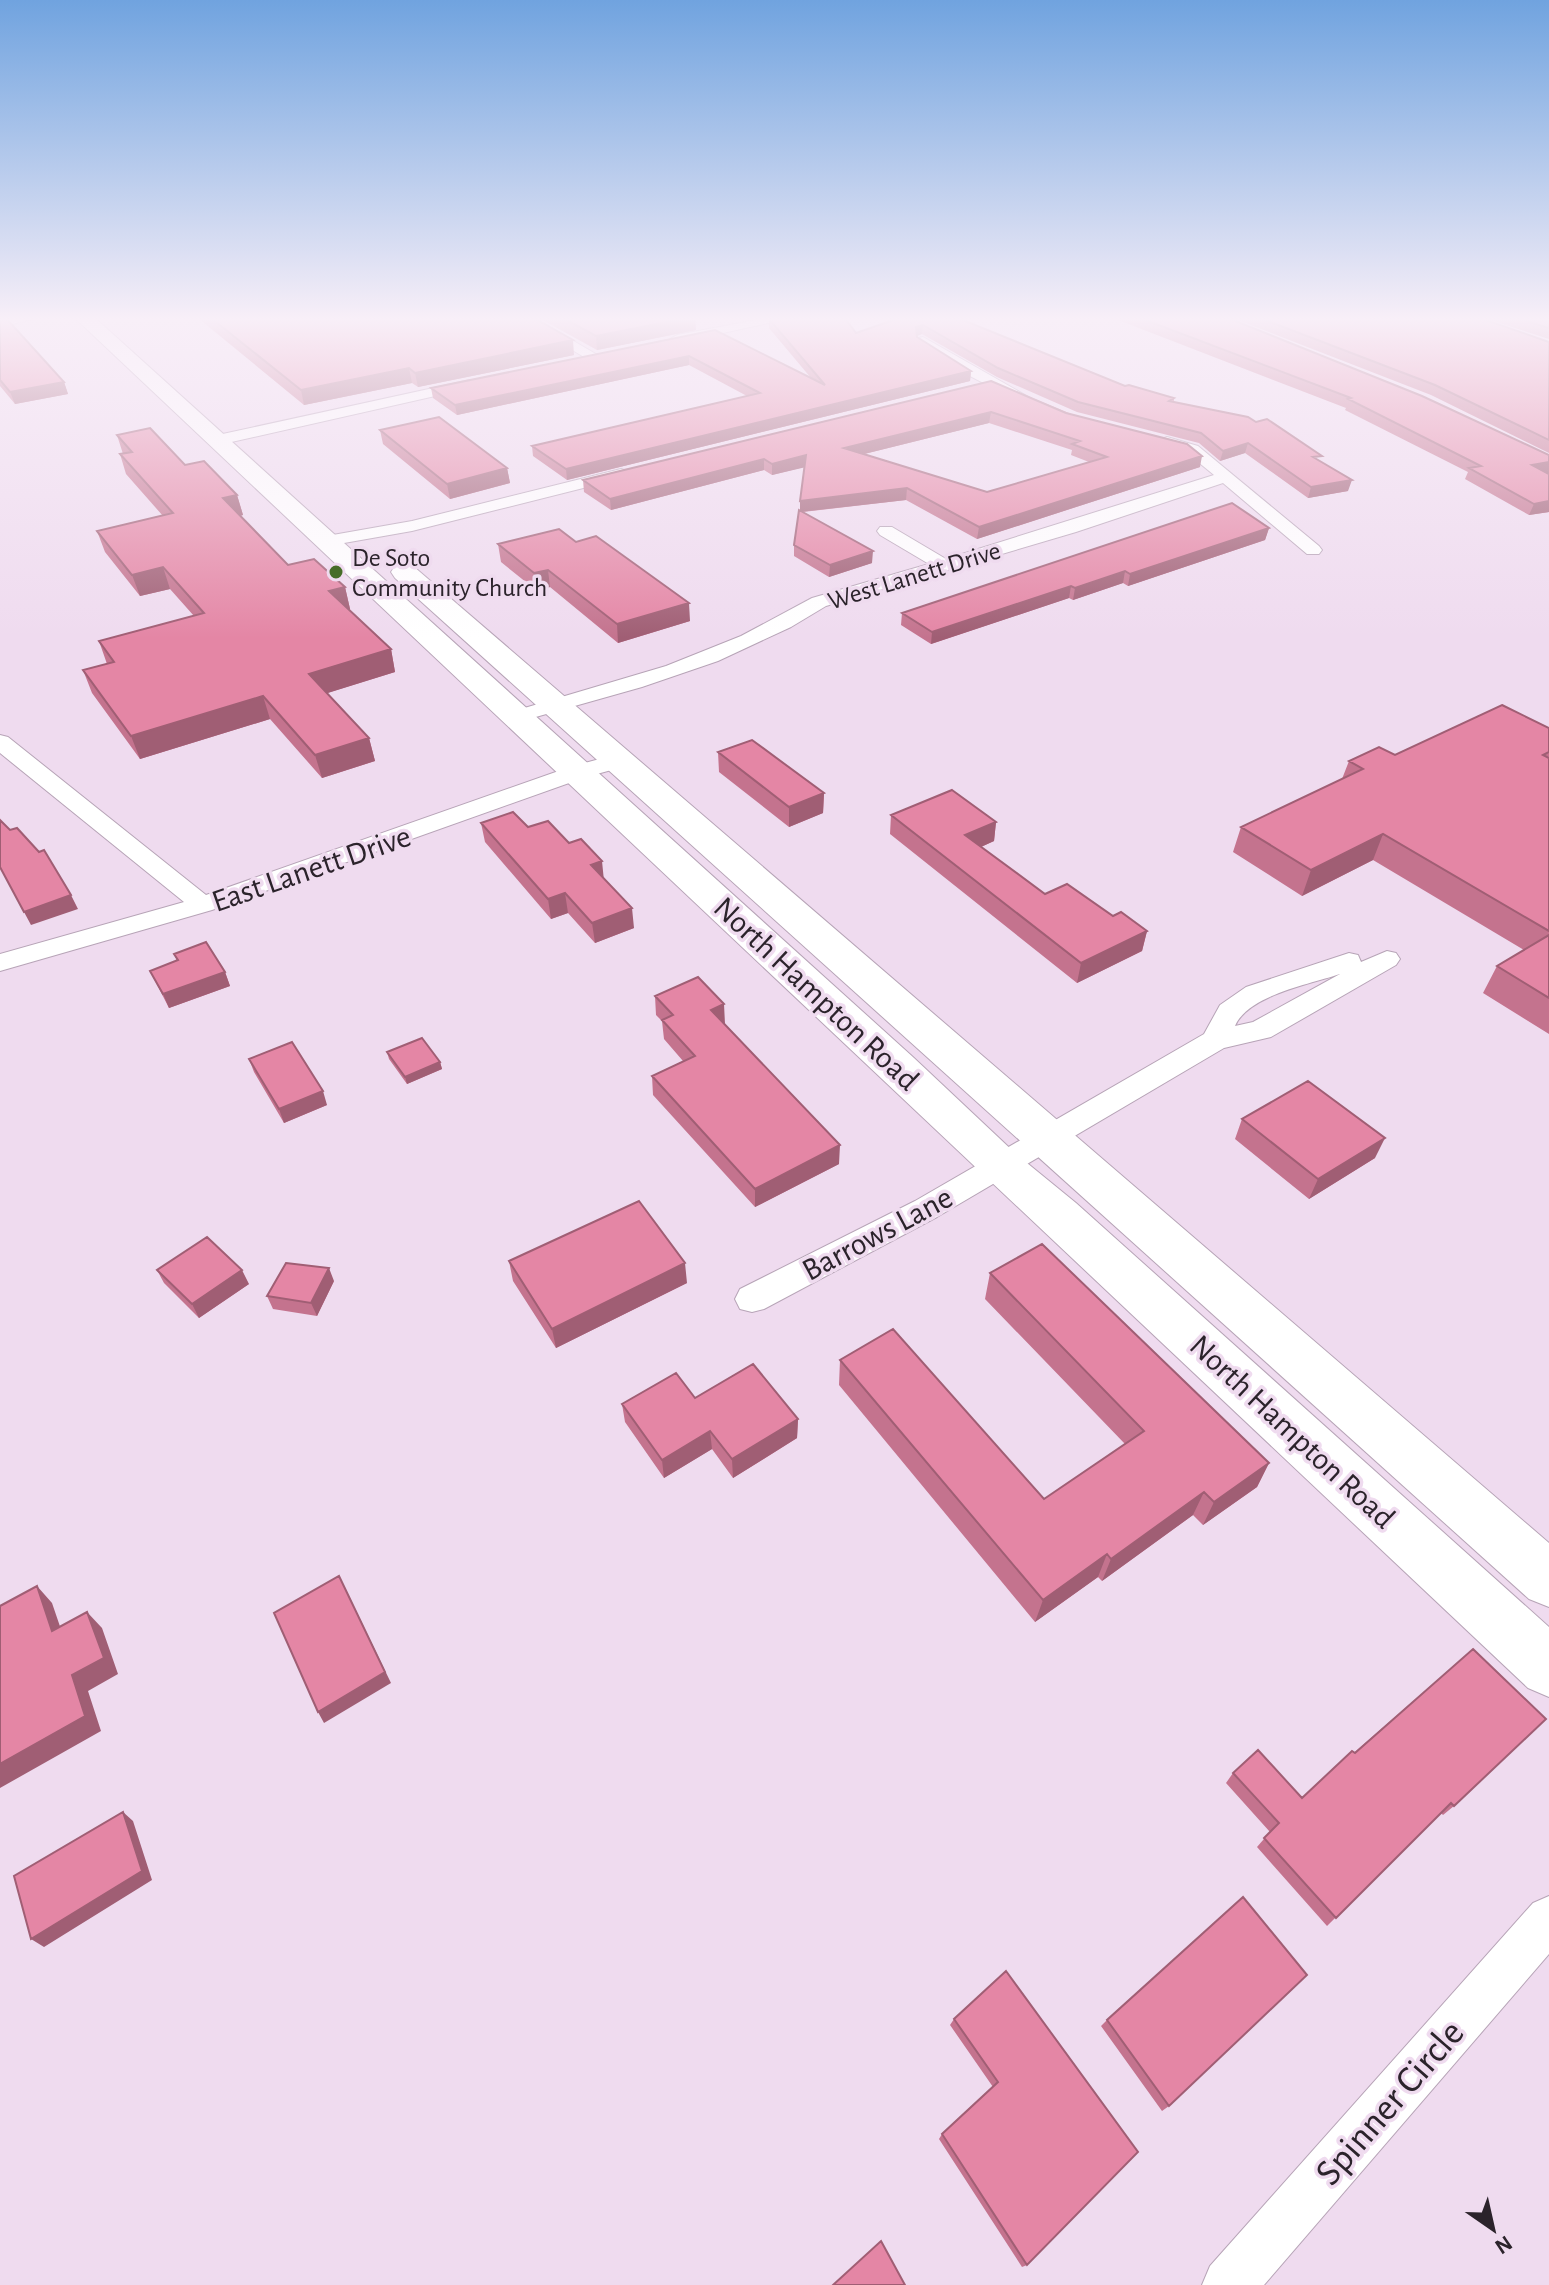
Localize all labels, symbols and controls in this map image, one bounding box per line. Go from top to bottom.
street label: West Lanett Drive [825,537,1004,615]
place label: De Soto Community Church [352,545,547,601]
marker: De Soto Community Church [327,563,345,581]
street label: East Lanett Drive [208,820,415,918]
street label: North Hampton Road [708,891,925,1097]
street label: Barrows Lane [797,1181,958,1287]
street label: North Hampton Road [1184,1329,1401,1535]
street label: Spinner Circle [1309,2014,1472,2193]
north arrow [1453,2189,1533,2269]
text: N [1491,2231,1516,2258]

